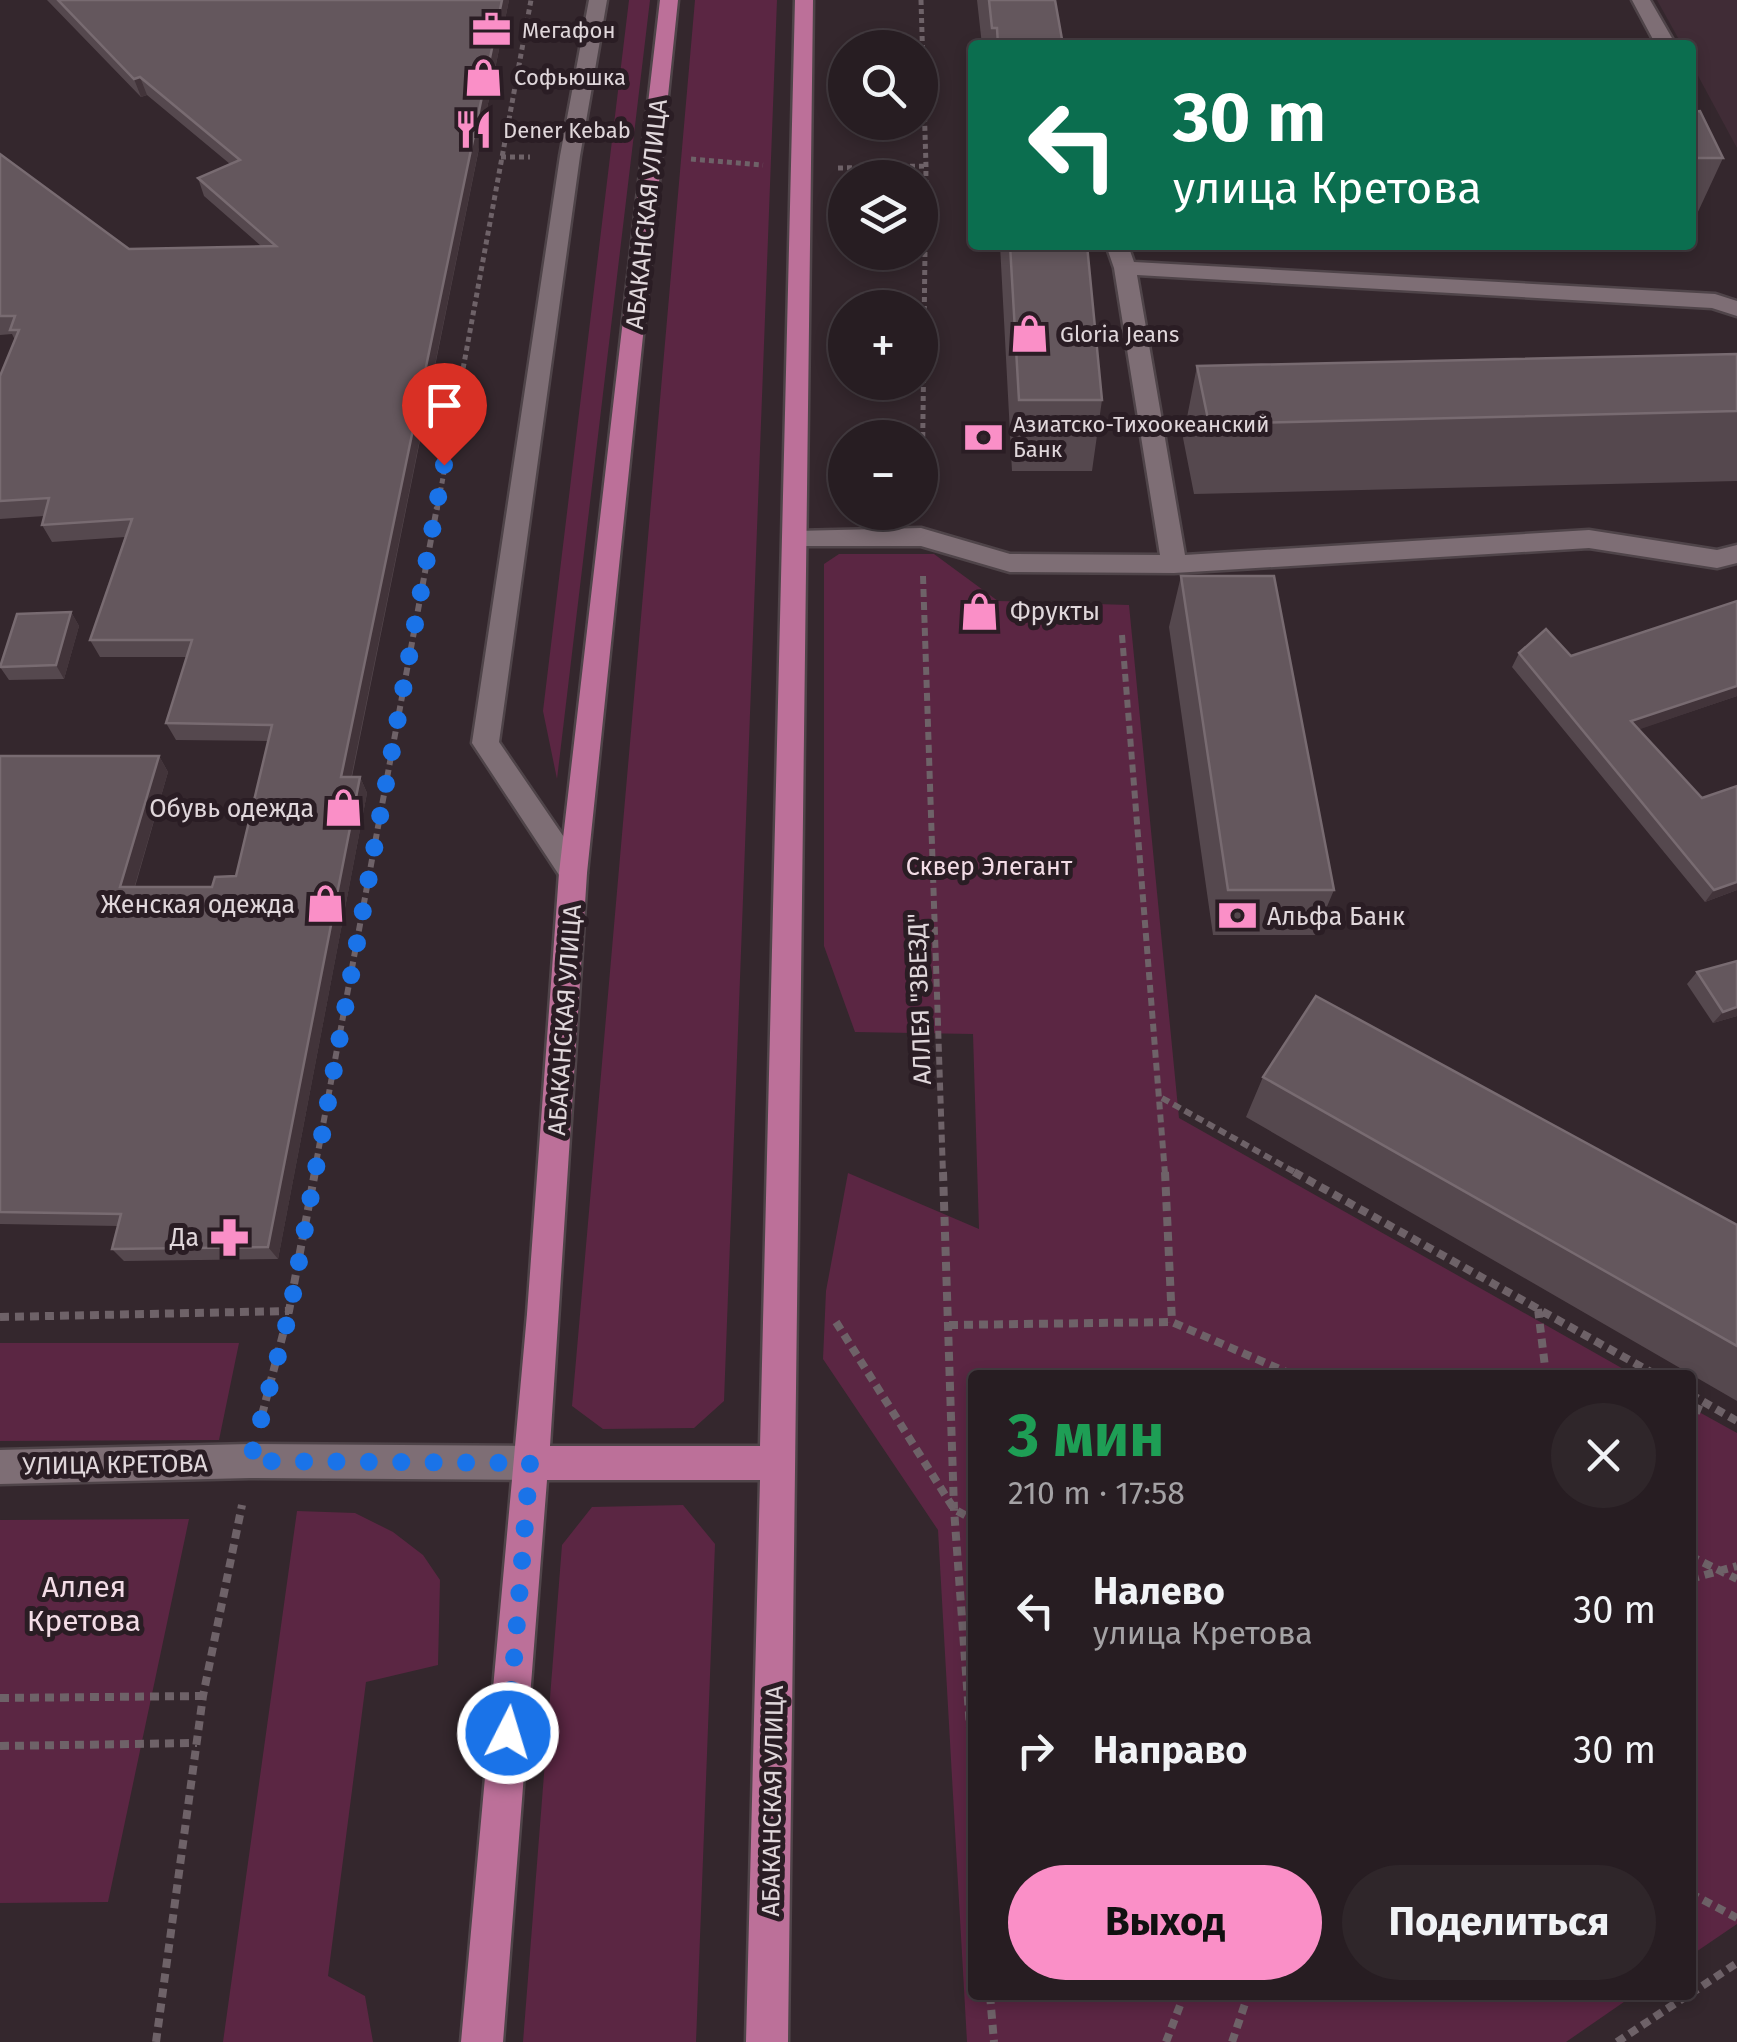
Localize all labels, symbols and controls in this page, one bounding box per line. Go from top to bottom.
office icon: Мегафон [471,9,513,51]
place label: Мегафон [522,17,615,44]
map controls [828,30,938,530]
button: search [828,30,938,140]
shop icon: Софьюшка [463,56,505,98]
place label: Софьюшка [514,64,626,91]
text: 30 m [1173,76,1326,160]
icon: left [1008,80,1138,210]
street label: АБАКАНСКАЯ УЛИЦА [620,97,674,331]
restaurant icon: Dener Kebab [452,109,494,151]
place label: Dener Kebab [503,117,631,144]
button: layers [828,160,938,270]
text: улица Кретова [1173,161,1482,215]
button: + [828,290,938,400]
shop icon: Gloria Jeans [1009,313,1051,355]
place label: Gloria Jeans [1060,321,1179,348]
pin [402,363,487,466]
icon: arrive [417,378,472,433]
place label: Азиатско-Тихоокеанский Банк [1013,411,1269,463]
bank icon: Азиатско-Тихоокеанский Банк [962,416,1004,458]
button: − [828,420,938,530]
shop icon: Фрукты [959,590,1001,632]
place label: Фрукты [1010,597,1100,627]
shop icon: Обувь одежда [323,787,365,829]
place label: Обувь одежда [149,794,314,824]
park label: Сквер Элегант [906,852,1073,882]
shop icon: Женская одежда [304,883,346,925]
place label: Женская одежда [101,890,295,920]
bank icon: Альфа Банк [1216,895,1258,937]
place label: Альфа Банк [1267,902,1405,932]
street label: АБАКАНСКАЯ УЛИЦА [542,903,588,1136]
street label: АЛЛЕЯ "ЗВЕЗД" [902,913,938,1085]
pharmacy icon: Да [208,1216,250,1258]
place label: Да [169,1223,199,1253]
text: 3 мин [1008,1400,1164,1472]
button: close [1551,1403,1656,1508]
street label: УЛИЦА КРЕТОВА [22,1448,209,1482]
text: 210 m · 17:58 [1008,1474,1185,1512]
text: Налево [1093,1568,1225,1614]
park label: Аллея Кретова [27,1569,141,1639]
icon: left [1008,1583,1063,1638]
text: 30 m [1573,1587,1656,1633]
text: улица Кретова [1093,1614,1313,1652]
position arrow [456,1681,560,1785]
street label: АБАКАНСКАЯ УЛИЦА [756,1685,790,1917]
icon: right [1008,1723,1063,1778]
text: Направо [1093,1727,1247,1773]
text: 30 m [1573,1727,1656,1773]
button: Выход [1008,1865,1322,1980]
button: Поделиться [1342,1865,1656,1980]

